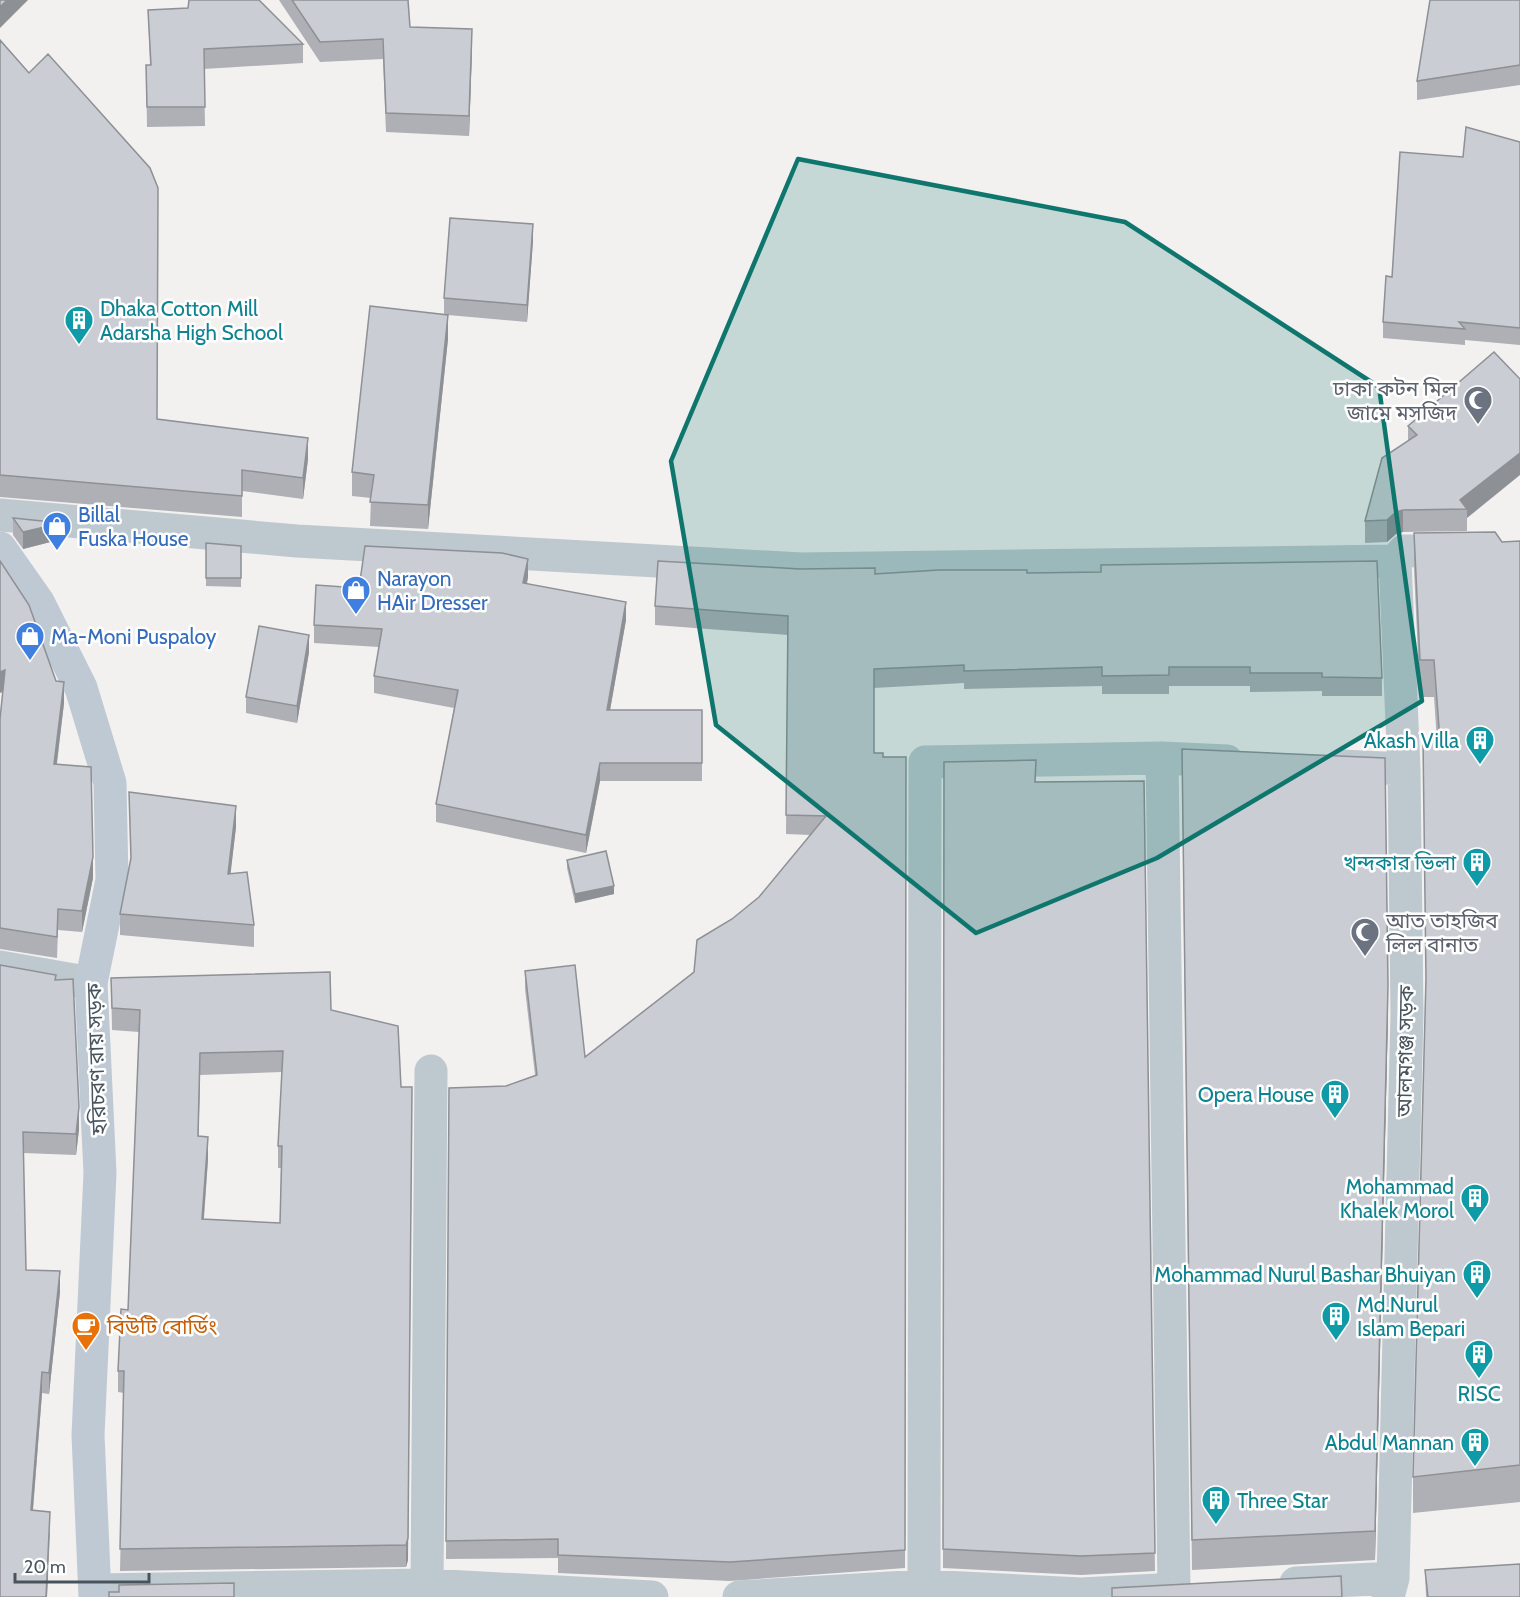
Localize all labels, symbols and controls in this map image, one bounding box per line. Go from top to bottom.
place label: Dhaka Cotton Mill Adarsha High School [100,296,283,345]
building icon: Dhaka Cotton Mill Adarsha High School [63,304,95,346]
place label: ঢাকা কটন মিল জামে মসজিদ [1332,376,1458,425]
mosque icon: ঢাকা কটন মিল জামে মসজিদ [1462,384,1494,426]
place label: Billal Fuska House [78,502,189,551]
shop icon: Billal Fuska House [41,510,73,552]
place label: Narayon HAir Dresser [377,566,488,615]
shop icon: Narayon HAir Dresser [340,574,372,616]
shop icon: Ma-Moni Puspaloy [14,620,46,662]
place label: Ma-Moni Puspaloy [51,624,217,649]
building icon: Akash Villa [1464,724,1496,766]
place label: Akash Villa [1364,728,1459,753]
building icon: খন্দকার ভিলা [1461,846,1493,888]
place label: খন্দকার ভিলা [1343,850,1456,875]
place label: আত তাহজিব লিল বানাত [1385,908,1498,957]
mosque icon: আত তাহজিব লিল বানাত [1349,916,1381,958]
street label: হরিচরণ রায় সড়ক [81,982,111,1136]
street label: আলমগঞ্জ সড়ক [1391,984,1419,1118]
building icon: Opera House [1319,1078,1351,1120]
place label: Opera House [1198,1082,1314,1107]
place label: Mohammad Khalek Morol [1340,1174,1454,1223]
building icon: Mohammad Khalek Morol [1459,1182,1491,1224]
building icon: Mohammad Nurul Bashar Bhuiyan [1461,1258,1493,1300]
place label: Mohammad Nurul Bashar Bhuiyan [1154,1262,1456,1287]
place label: Md.Nurul Islam Bepari [1357,1292,1465,1341]
building icon: Md.Nurul Islam Bepari [1320,1300,1352,1342]
cafe icon: বিউটি বোর্ডিং [70,1310,102,1352]
place label: বিউটি বোর্ডিং [106,1314,217,1339]
building icon: RISC [1463,1338,1495,1380]
place label: RISC [1457,1381,1501,1406]
building icon: Abdul Mannan [1459,1426,1491,1468]
place label: Abdul Mannan [1325,1430,1454,1455]
building icon: Three Star [1200,1484,1232,1526]
place label: Three Star [1237,1488,1328,1513]
scale bar [15,1546,148,1584]
text: 20 m [24,1556,66,1578]

